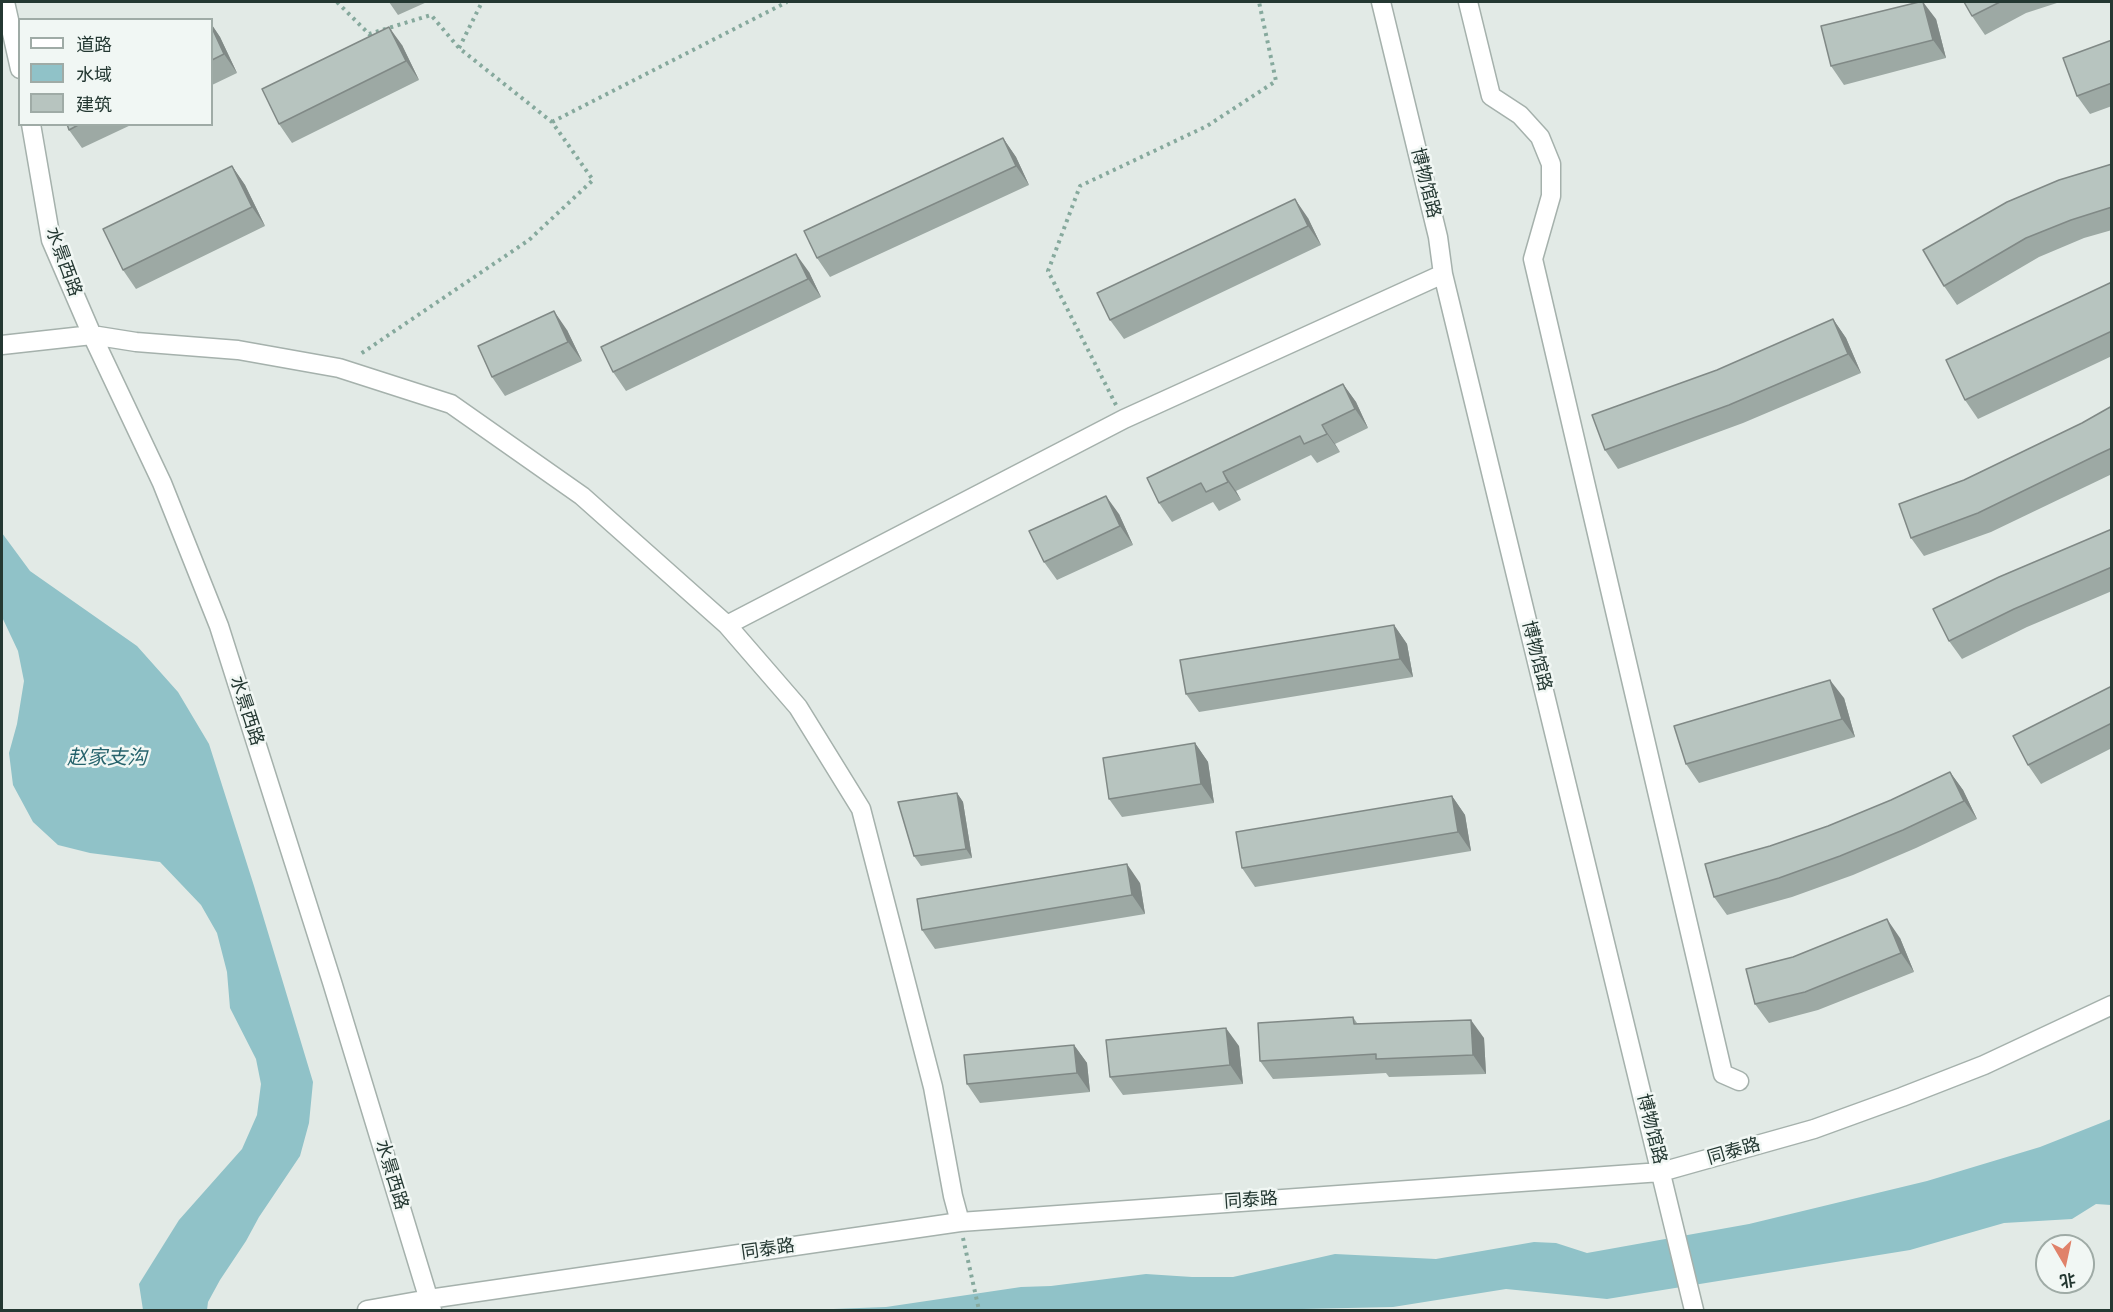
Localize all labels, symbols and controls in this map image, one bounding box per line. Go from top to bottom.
legend [18,18,213,126]
text: 道路 [76,34,112,55]
text: 水域 [76,64,112,85]
text: 建筑 [76,94,112,115]
street label: 博物馆路 [1406,145,1444,221]
street label: 水景西路 [41,224,85,300]
street label: 博物馆路 [1517,618,1555,694]
street label: 水景西路 [225,673,267,749]
water label: 赵家支沟 [67,747,147,771]
street label: 博物馆路 [1632,1091,1670,1167]
street label: 同泰路 [1705,1134,1763,1170]
street label: 水景西路 [370,1137,412,1213]
street label: 同泰路 [1223,1188,1279,1214]
north arrow [2035,1234,2095,1294]
street label: 同泰路 [740,1236,796,1264]
text: 北 [2058,1270,2077,1291]

